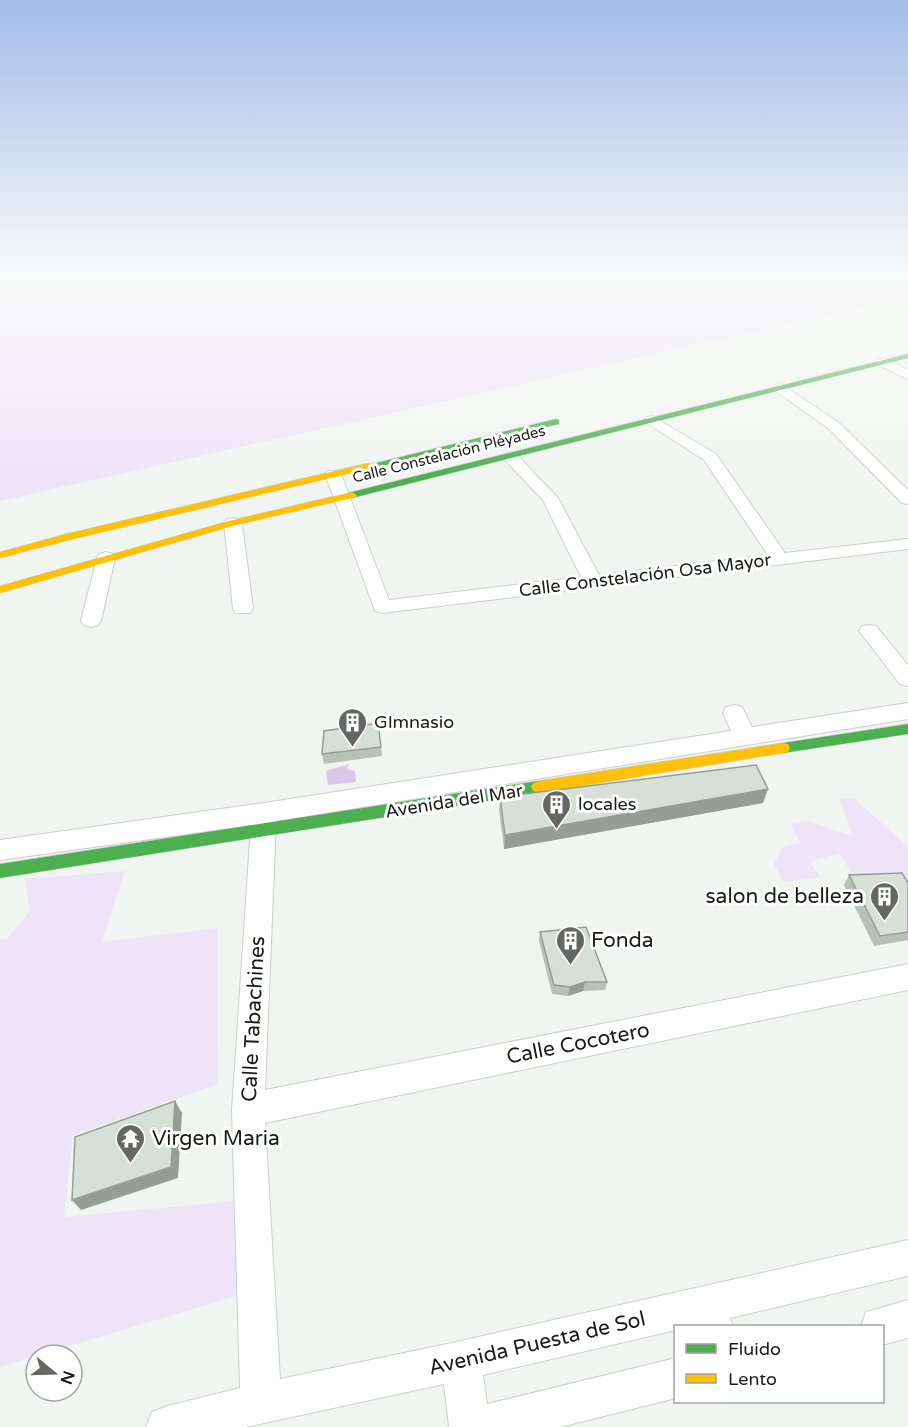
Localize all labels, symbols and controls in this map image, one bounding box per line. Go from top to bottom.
street label: Calle Constelación Pléyades [351,421,547,487]
street label: Calle Constelación Osa Mayor [518,549,773,601]
building icon: GImnasio [337,706,369,748]
place label: GImnasio [374,711,454,733]
street label: Avenida del Mar [384,779,525,823]
building icon: locales [541,788,573,830]
place label: locales [578,793,636,815]
building icon: salon de belleza [869,880,901,922]
place label: salon de belleza [706,884,864,909]
building icon: Fonda [554,924,586,966]
place label: Fonda [591,928,654,953]
street label: Calle Tabachines [237,935,270,1103]
street label: Calle Cocotero [504,1017,652,1070]
temple icon: Virgen Maria [115,1122,147,1164]
place label: Virgen Maria [152,1126,280,1151]
street label: Avenida Puesta de Sol [426,1306,648,1381]
legend [674,1325,884,1403]
text: Fluido [728,1338,781,1360]
north arrow [24,1343,84,1403]
text: N [56,1368,79,1387]
text: Lento [728,1368,777,1390]

